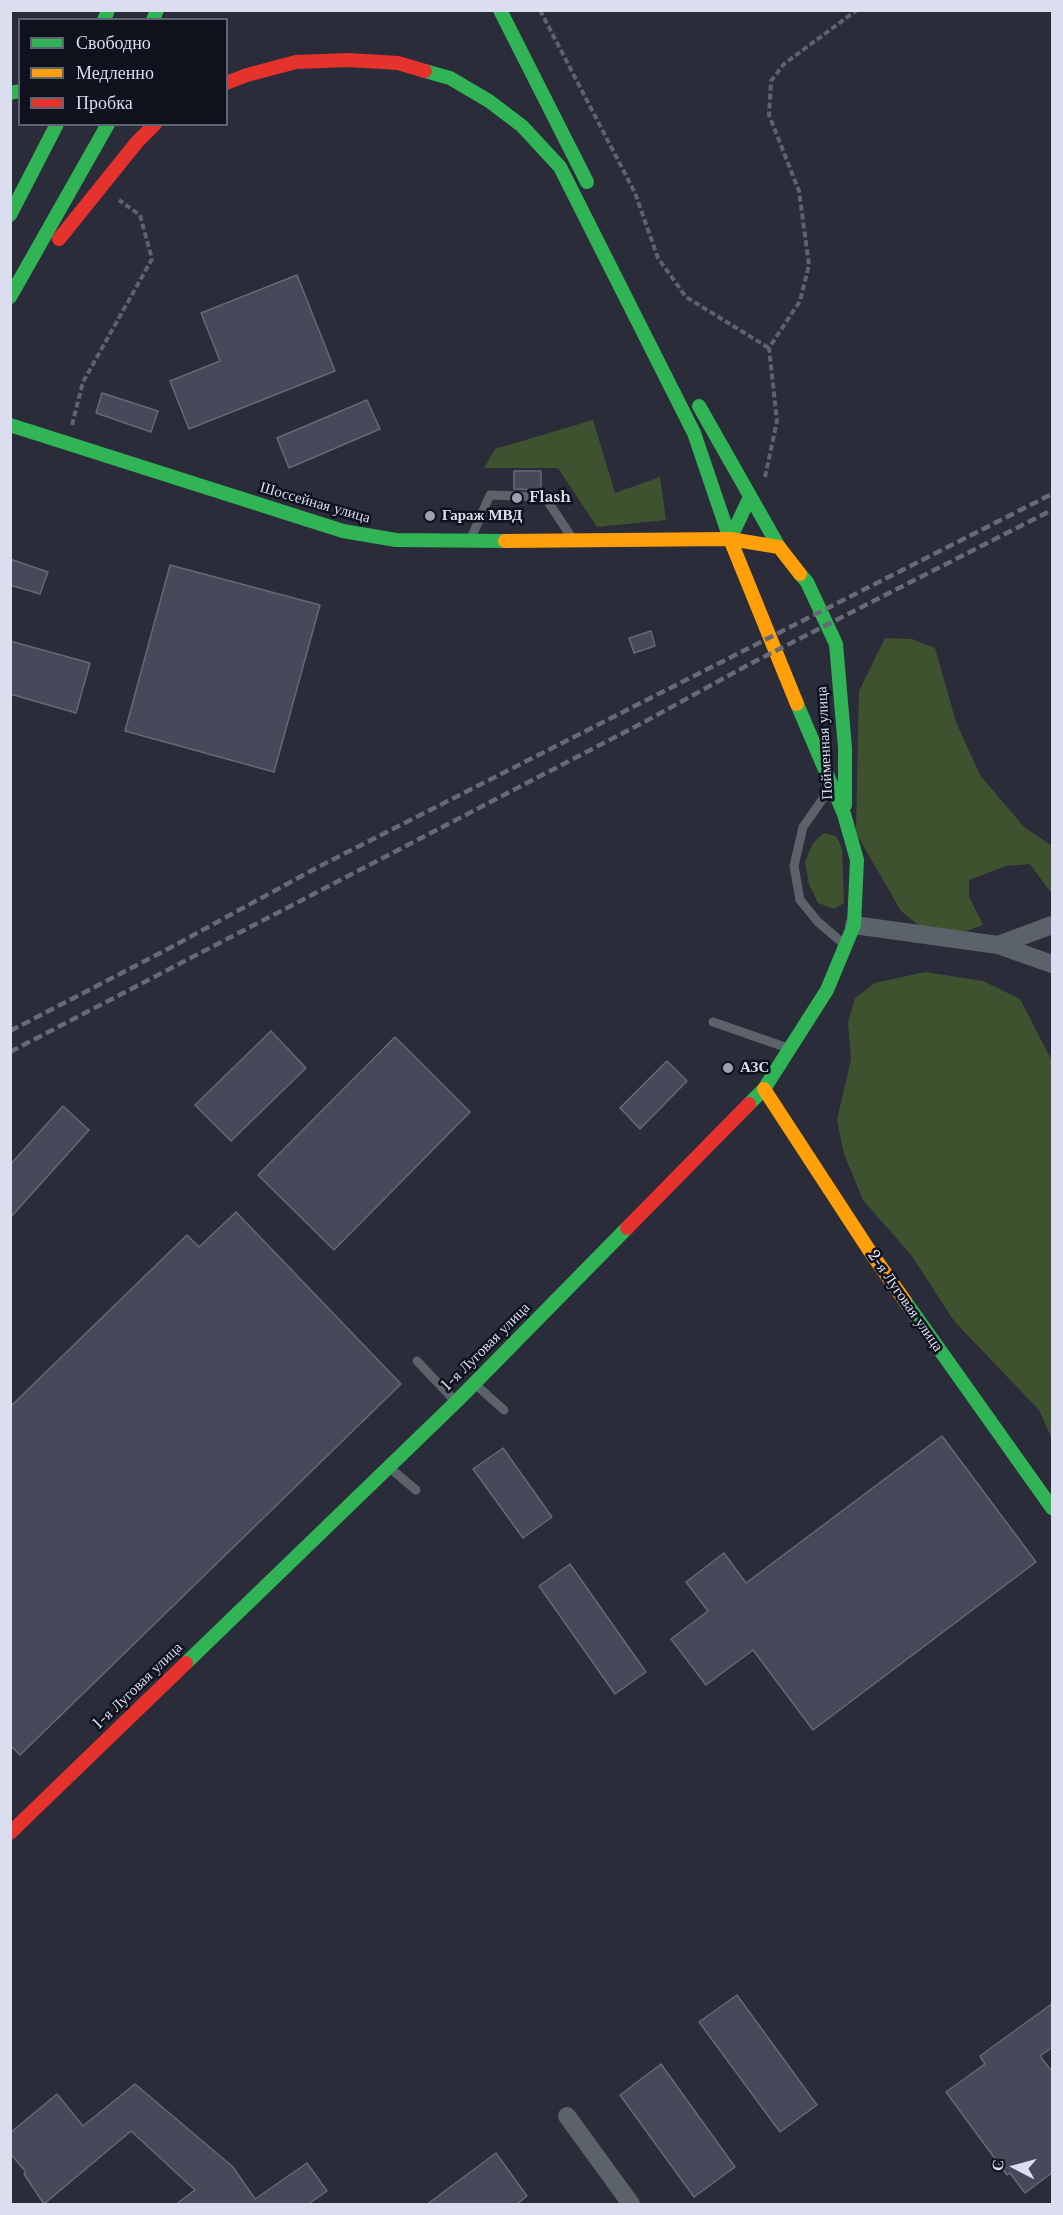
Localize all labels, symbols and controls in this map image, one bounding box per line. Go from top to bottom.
legend [18,18,228,126]
text: Свободно [76,32,151,54]
text: Медленно [76,62,154,84]
text: Пробка [76,92,133,114]
street label: Шоссейная улица [258,479,372,527]
place label: Flash [529,489,571,507]
marker: Flash [510,491,524,505]
place label: Гараж МВД [442,507,522,525]
marker: Гараж МВД [423,509,437,523]
street label: Пойменная улица [813,686,837,800]
place label: АЗС [740,1059,769,1077]
marker: АЗС [721,1061,735,1075]
street label: 2-я Луговая улица [863,1247,947,1355]
street label: 1-я Луговая улица [438,1299,534,1395]
street label: 1-я Луговая улица [90,1639,186,1733]
north arrow [985,2137,1045,2197]
text: С [987,2158,1008,2172]

